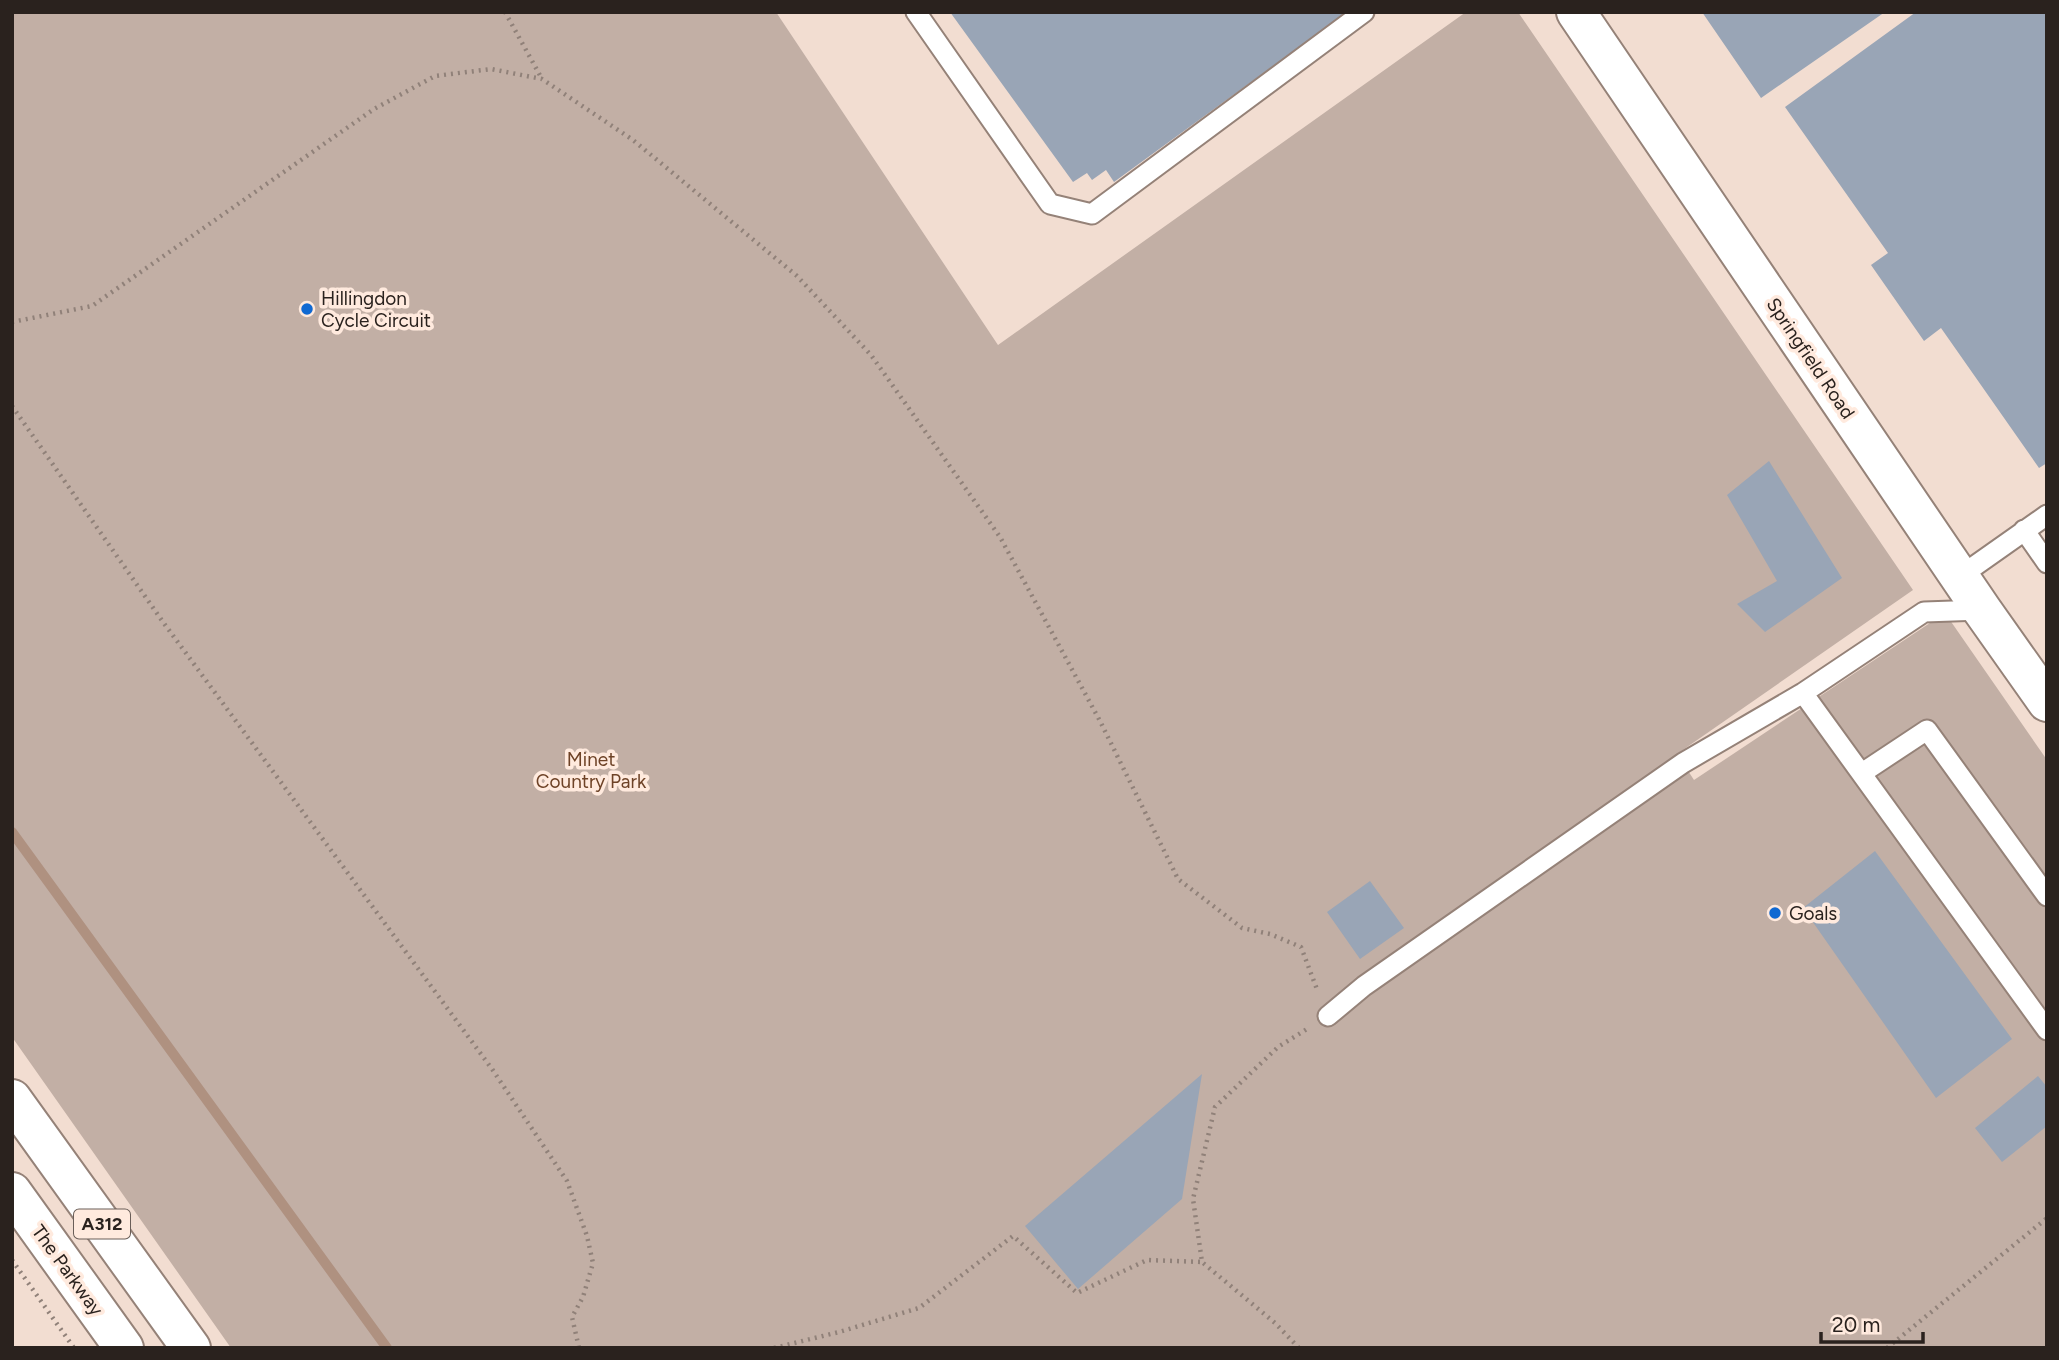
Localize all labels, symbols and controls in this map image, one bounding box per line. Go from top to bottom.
place label: Hillingdon Cycle Circuit [321,287,431,332]
street label: Springfield Road [1762,293,1860,423]
marker: Hillingdon Cycle Circuit [299,301,315,317]
park label: Minet Country Park [536,748,647,793]
place label: Goals [1789,902,1837,925]
marker: Goals [1767,905,1783,921]
road number: A312 [74,1210,130,1238]
street label: The Parkway [27,1220,108,1320]
scale bar [1821,1300,1923,1344]
text: 20 m [1832,1312,1880,1337]

